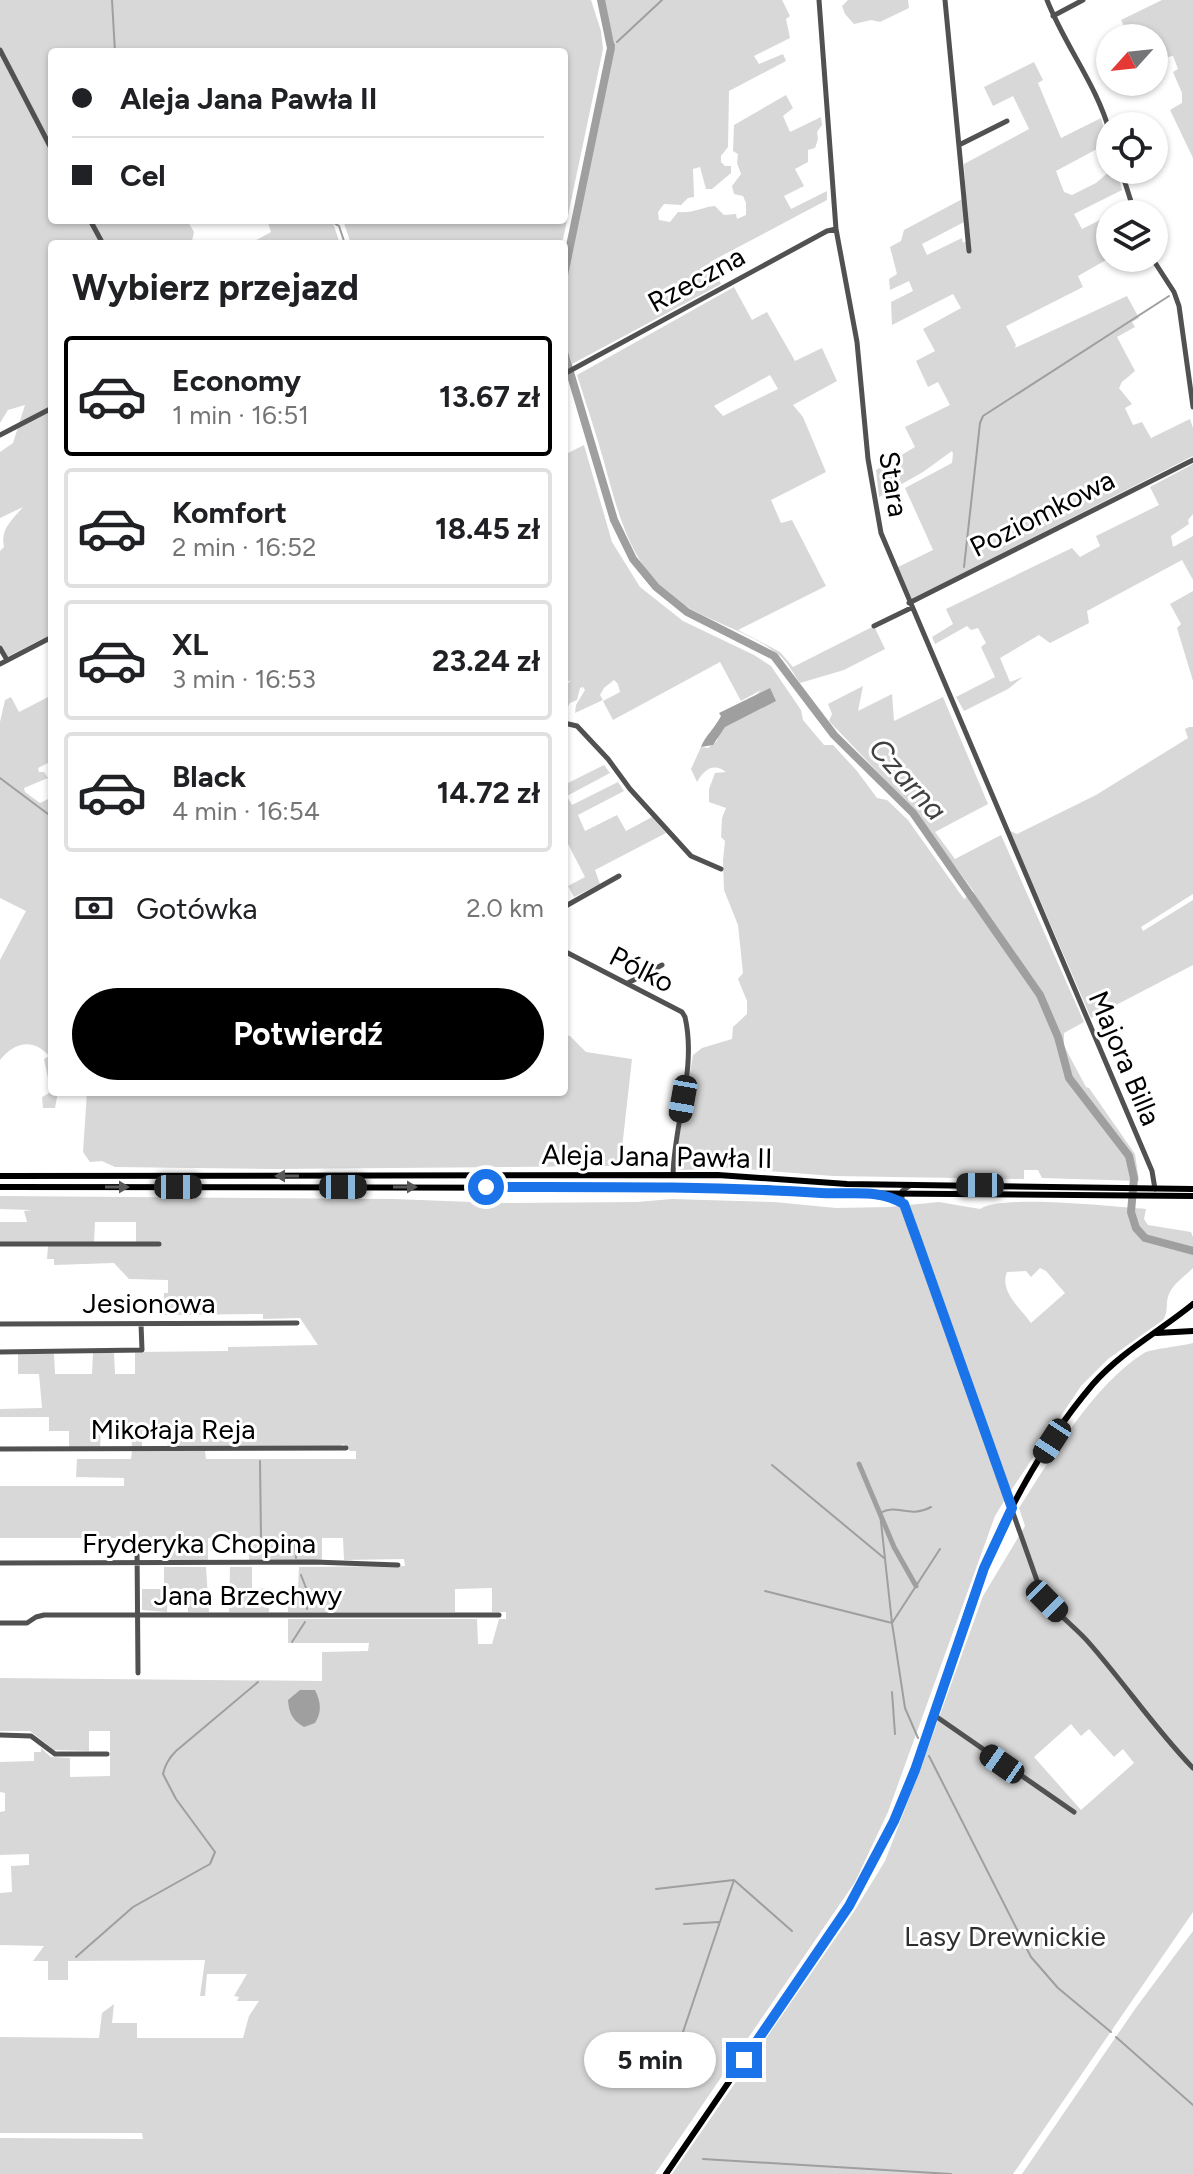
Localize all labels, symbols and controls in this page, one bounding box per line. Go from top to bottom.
north arrow [1096,24,1168,96]
map controls [1096,24,1168,272]
text: Aleja Jana Pawła II [120,80,377,117]
button: locate [1096,112,1168,184]
text: Cel [120,157,166,194]
button: layers [1096,200,1168,272]
street label: Rzeczna [642,239,750,319]
text: Wybierz przejazd [72,266,359,309]
icon: car [76,360,148,432]
text: Economy [172,362,301,399]
text: 13.67 zł [439,378,540,415]
text: 1 min · 16:51 [172,399,309,431]
street label: Stara [872,449,916,519]
street label: Poziomkowa [964,462,1120,564]
icon: car [76,492,148,564]
text: Komfort [172,494,287,531]
text: 18.45 zł [435,510,540,547]
text: 2 min · 16:52 [172,531,317,563]
icon: car [76,624,148,696]
text: XL [172,626,208,663]
text: 23.24 zł [432,642,540,679]
text: 3 min · 16:53 [172,663,316,695]
water label: Czarna [861,730,955,828]
icon: car [76,756,148,828]
text: Black [172,758,246,795]
text: 14.72 zł [437,774,540,811]
text: 4 min · 16:54 [172,795,320,827]
icon: cash [72,886,116,930]
text: Gotówka [136,890,258,927]
text: 2.0 km [466,892,544,924]
street label: Pólko [604,938,680,1000]
street label: Majora Billa [1081,986,1169,1130]
button: Potwierdź [72,988,544,1080]
car [667,1073,699,1125]
street label: Aleja Jana Pawła II [541,1137,773,1175]
route start [468,1169,504,1205]
one-way arrow [274,1170,299,1182]
car [956,1173,1004,1197]
car [154,1175,202,1199]
car [319,1175,367,1199]
one-way arrow [105,1181,130,1193]
one-way arrow [393,1181,418,1193]
street label: Jesionowa [83,1286,215,1320]
street label: Mikołaja Reja [90,1412,256,1446]
car [1029,1414,1075,1468]
street label: Fryderyka Chopina [82,1526,316,1560]
car [1022,1576,1072,1626]
street label: Jana Brzechwy [154,1578,342,1612]
car [975,1740,1029,1788]
park label: Lasy Drewnickie [904,1919,1106,1953]
callout: 5 min [584,2032,716,2088]
route end [726,2042,762,2078]
text: 5 min [617,2044,683,2076]

